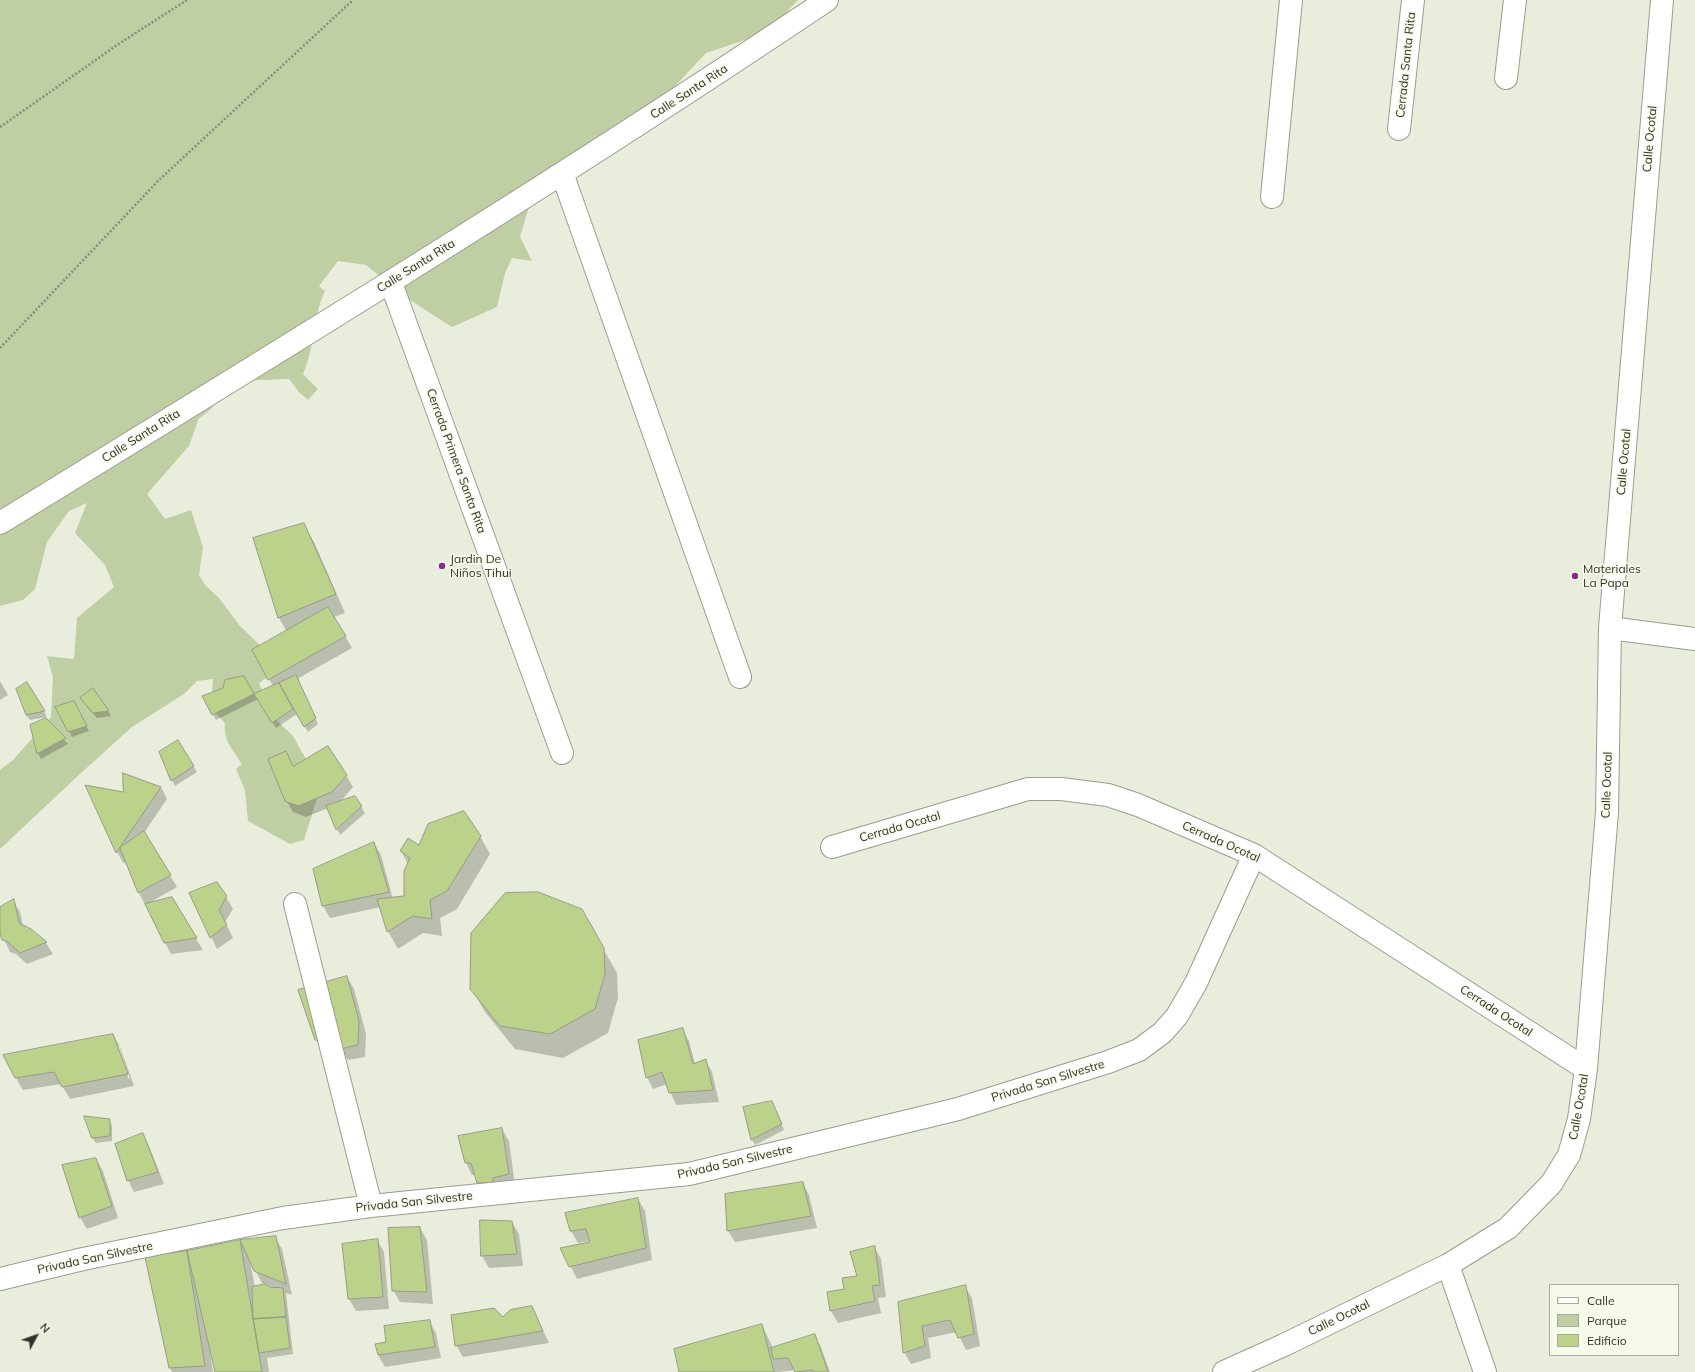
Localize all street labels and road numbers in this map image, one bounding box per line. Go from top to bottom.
street label: Cerrada Santa Rita [1393,11,1419,119]
street label: Calle Santa Rita [648,62,730,122]
street label: Calle Ocotal [1640,105,1660,173]
street label: Calle Santa Rita [374,236,458,296]
street label: Cerrada Primera Santa Rita [423,387,489,535]
street label: Calle Santa Rita [99,406,183,466]
street label: Calle Ocotal [1614,428,1634,496]
street label: Calle Ocotal [1599,751,1615,819]
street label: Cerrada Ocotal [858,809,942,845]
street label: Cerrada Ocotal [1180,818,1262,866]
street label: Cerrada Ocotal [1457,982,1535,1040]
street label: Privada San Silvestre [990,1057,1106,1105]
street label: Calle Ocotal [1566,1073,1592,1141]
street label: Privada San Silvestre [676,1142,794,1182]
street label: Privada San Silvestre [355,1189,473,1215]
street label: Privada San Silvestre [36,1239,154,1277]
street label: Calle Ocotal [1306,1297,1372,1339]

